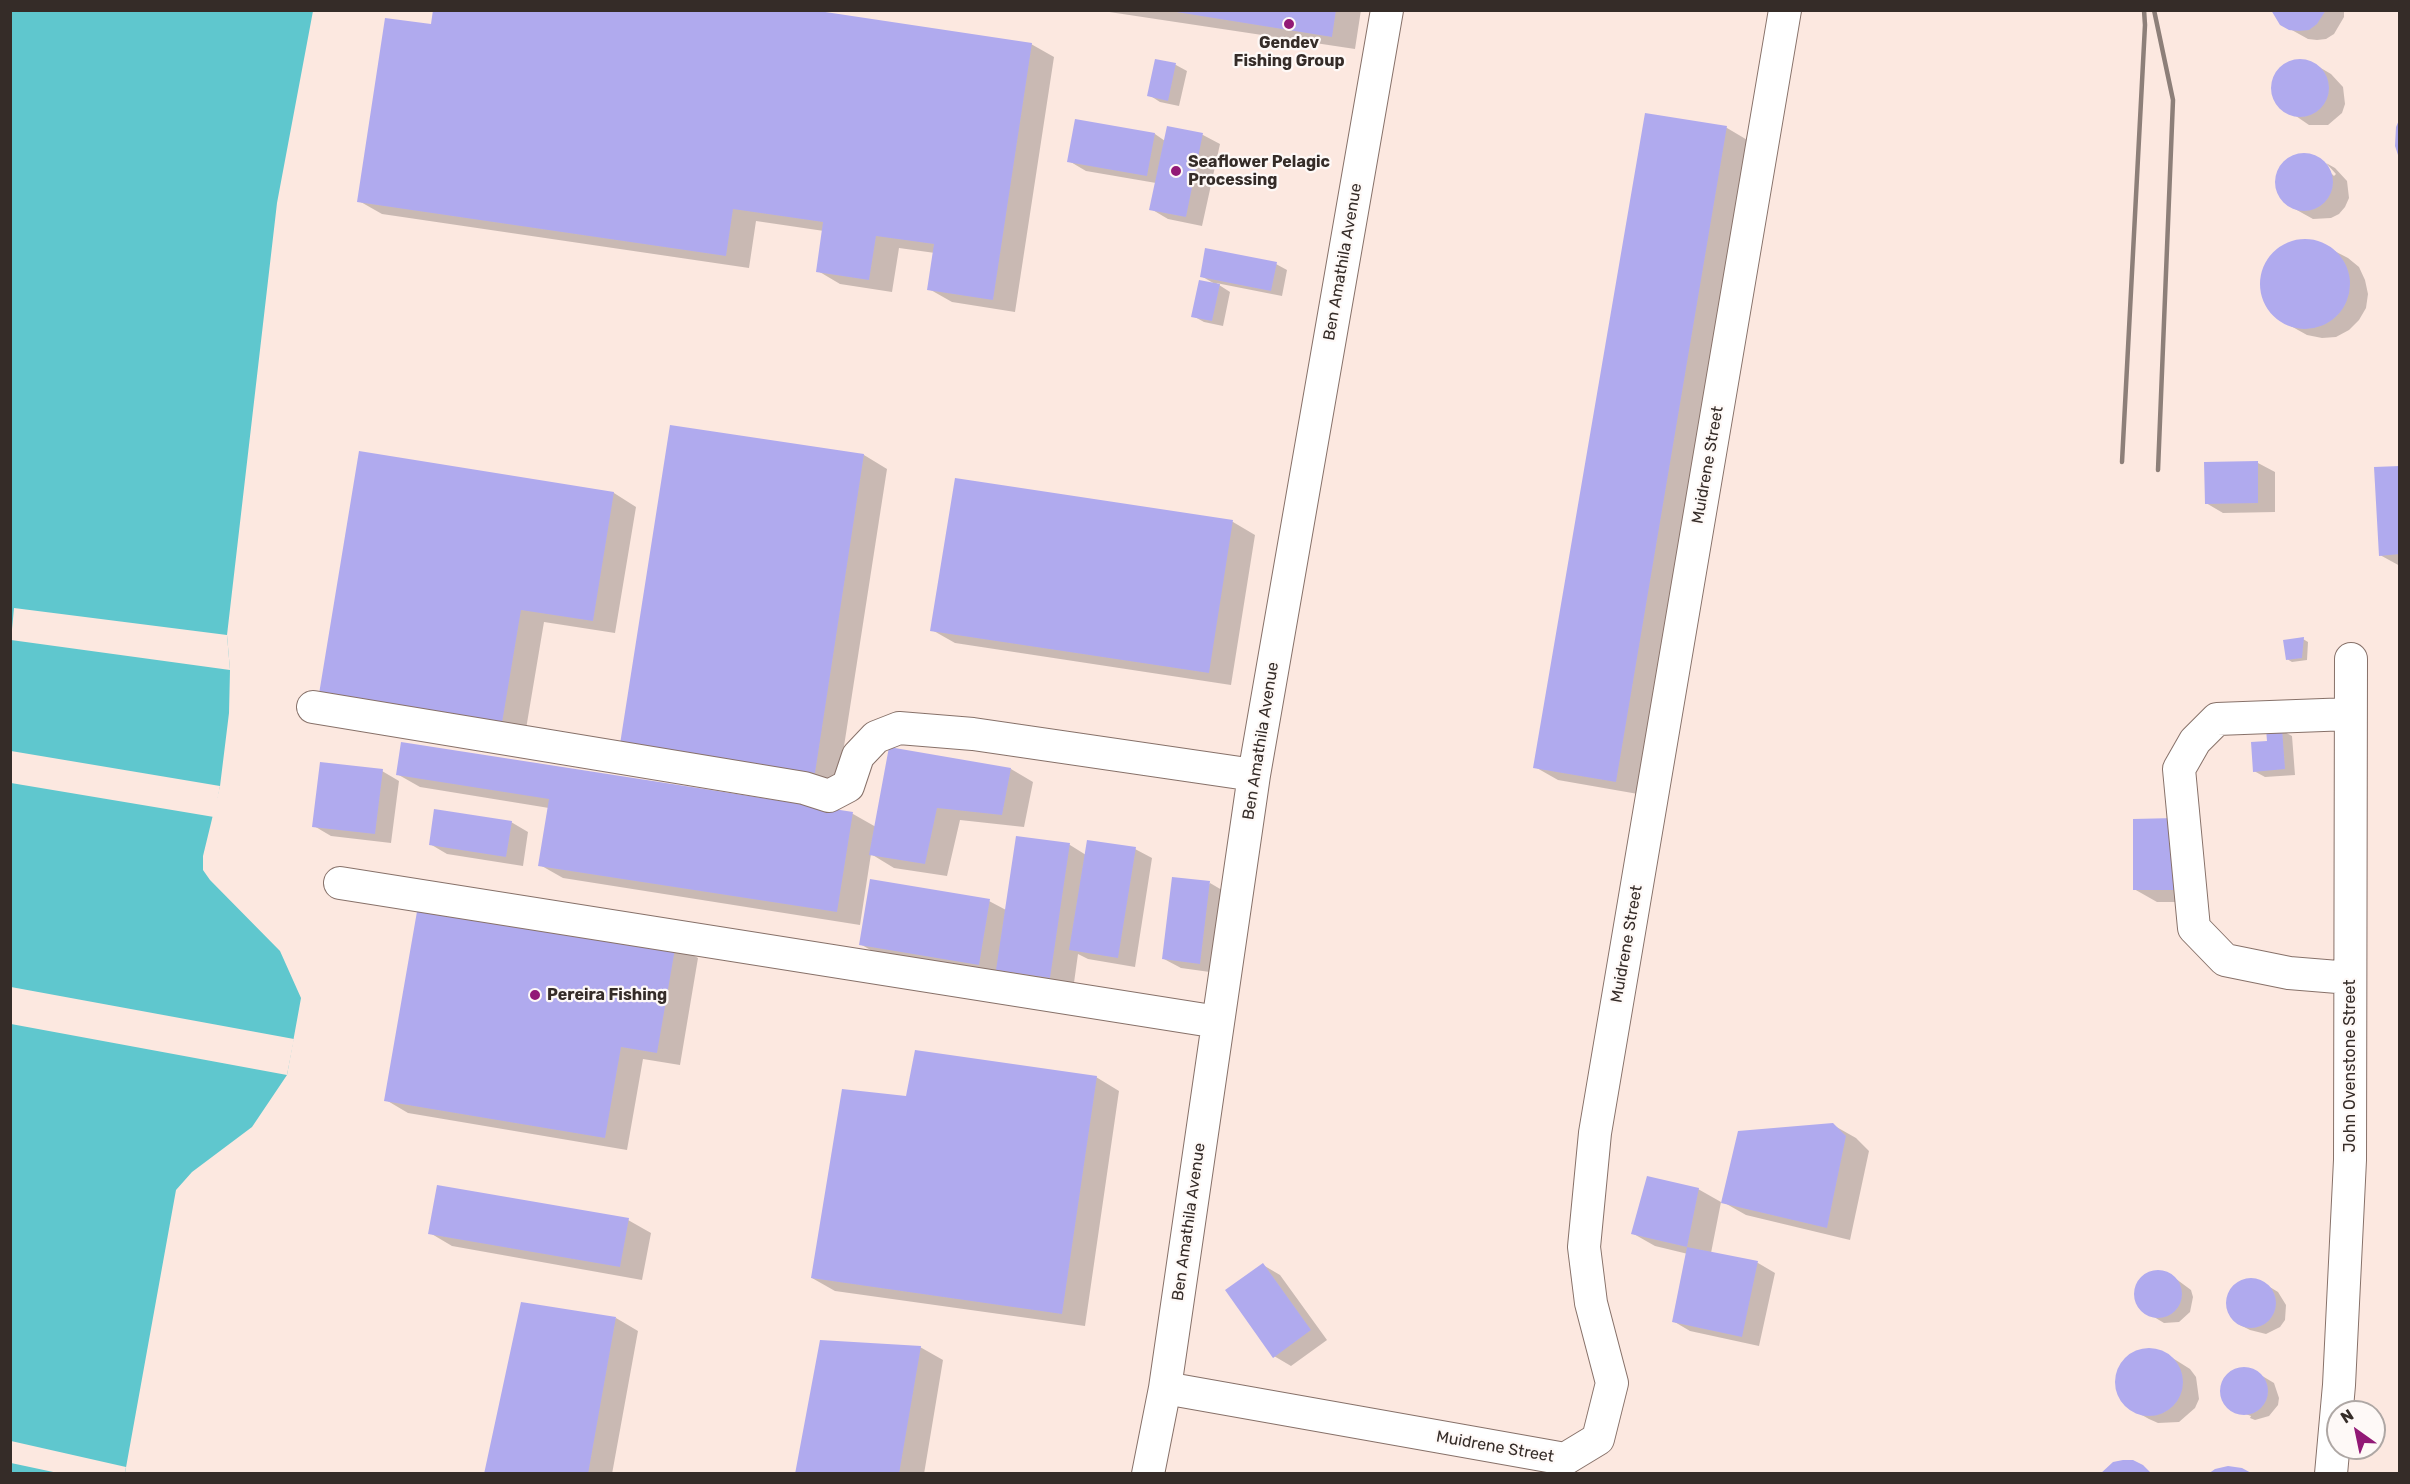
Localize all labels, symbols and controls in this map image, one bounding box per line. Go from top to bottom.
marker: Gendev Fishing Group [1282,17,1296,31]
place label: Gendev Fishing Group [1234,33,1344,71]
place label: Seaflower Pelagic Processing [1188,152,1330,190]
marker: Seaflower Pelagic Processing [1169,164,1183,178]
street label: Ben Amathila Avenue [1320,182,1366,342]
street label: Muidrene Street [1688,405,1728,525]
street label: Ben Amathila Avenue [1239,661,1283,821]
street label: Muidrene Street [1607,884,1647,1004]
street label: John Ovenstone Street [2340,979,2360,1153]
place label: Pereira Fishing [547,985,667,1005]
marker: Pereira Fishing [528,988,542,1002]
street label: Ben Amathila Avenue [1168,1142,1210,1302]
north arrow [2326,1400,2386,1460]
text: N [2337,1405,2357,1427]
street label: Muidrene Street [1435,1427,1555,1467]

